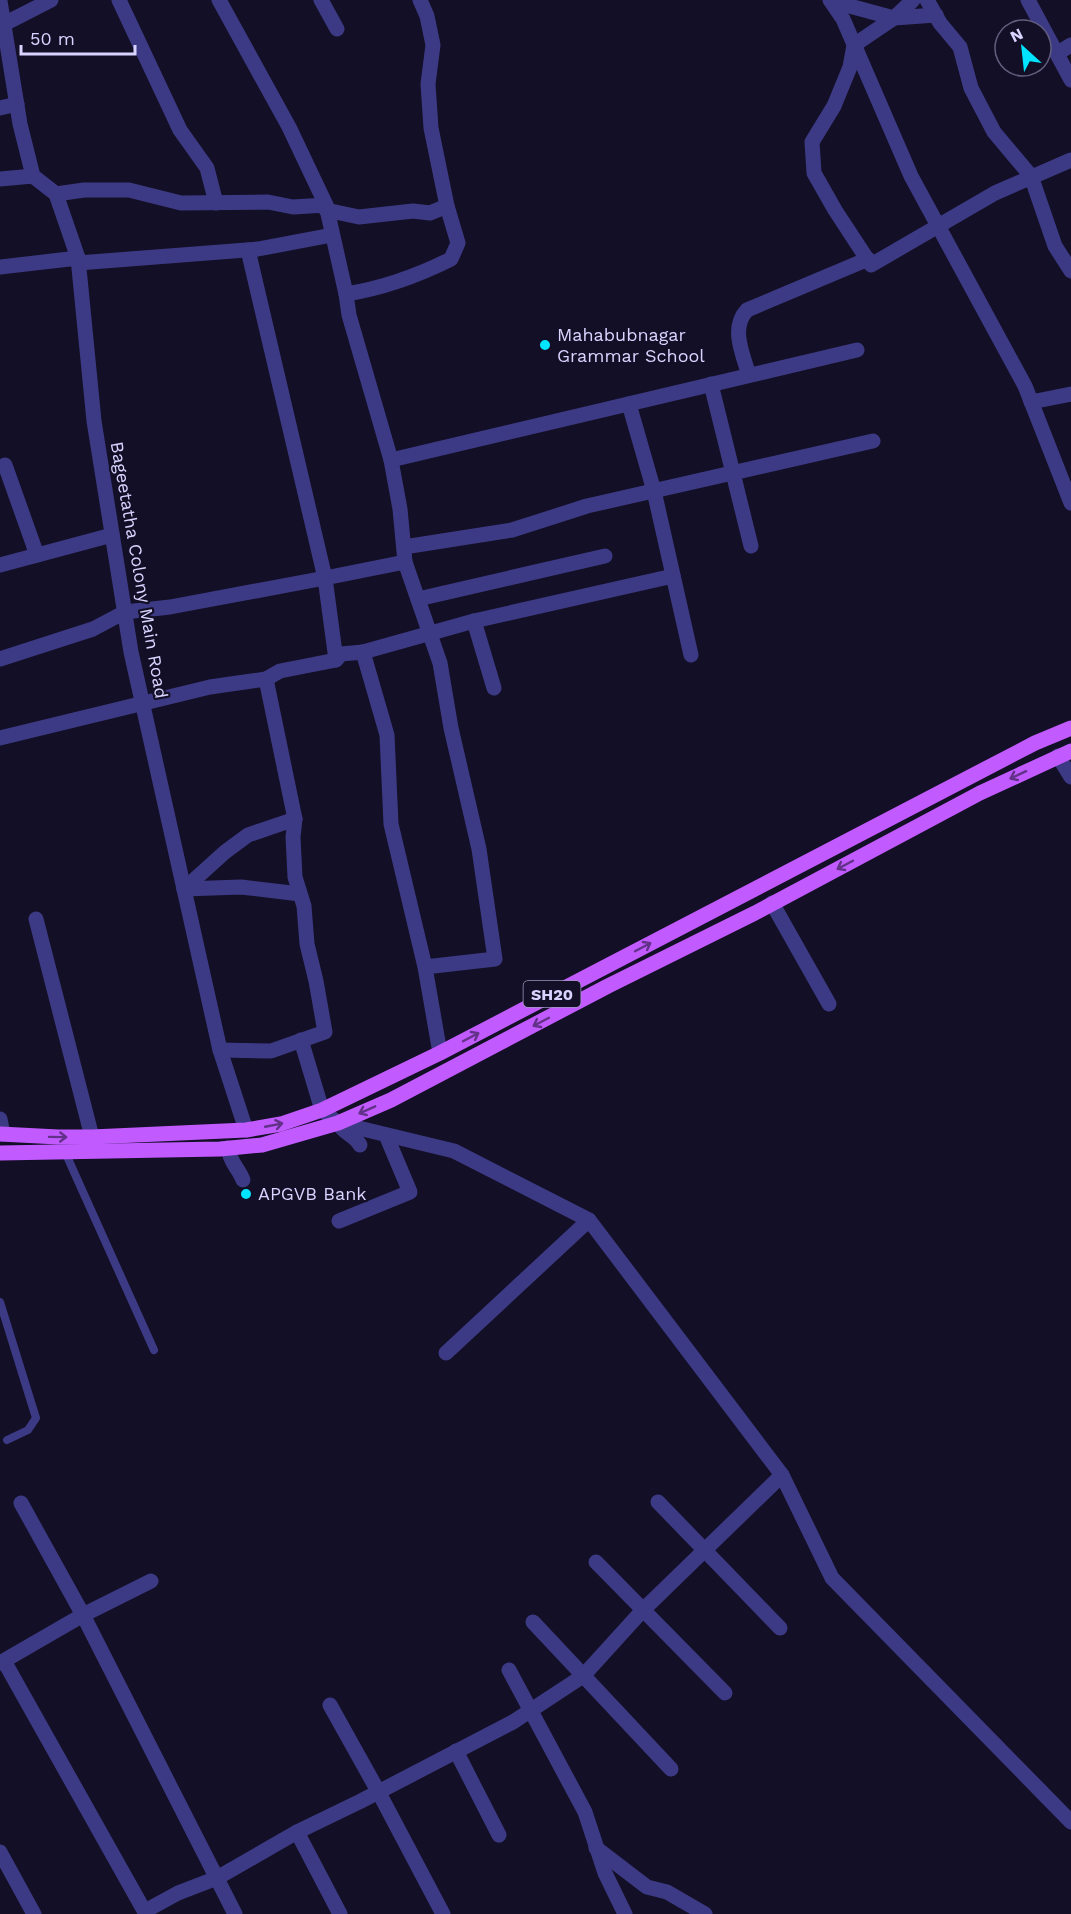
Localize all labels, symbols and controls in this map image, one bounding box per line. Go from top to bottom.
scale bar [21,18,135,56]
north arrow [993,18,1053,78]
text: N [1007,24,1026,46]
text: 50 m [30,28,75,49]
place label: Mahabubnagar Grammar School [557,324,705,366]
marker: Mahabubnagar Grammar School [538,338,552,352]
street label: Bageetatha Colony Main Road [107,440,172,700]
one-way arrow [1009,770,1027,782]
one-way arrow [836,860,854,871]
one-way arrow [634,940,652,952]
road number: SH20 [524,981,580,1007]
one-way arrow [532,1017,550,1028]
one-way arrow [461,1031,479,1042]
one-way arrow [359,1105,377,1117]
one-way arrow [263,1119,283,1130]
one-way arrow [48,1131,68,1143]
place label: APGVB Bank [258,1183,367,1204]
marker: APGVB Bank [239,1187,253,1201]

